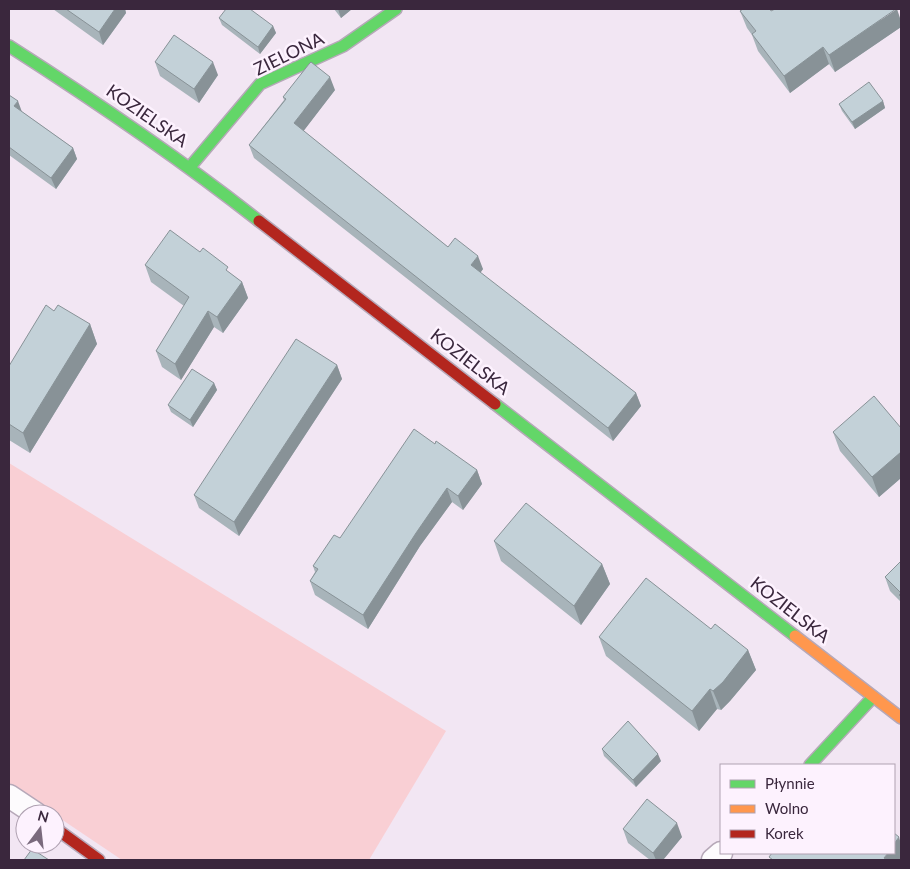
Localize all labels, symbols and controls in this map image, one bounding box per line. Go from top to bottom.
street label: ZIELONA [250,26,328,79]
street label: KOZIELSKA [102,79,193,152]
street label: KOZIELSKA [427,323,515,400]
street label: KOZIELSKA [747,571,835,648]
legend [720,764,895,854]
text: Płynnie [765,774,815,792]
text: Wolno [765,799,809,817]
north arrow [15,804,65,854]
text: N [36,806,51,826]
text: Korek [765,824,804,842]

